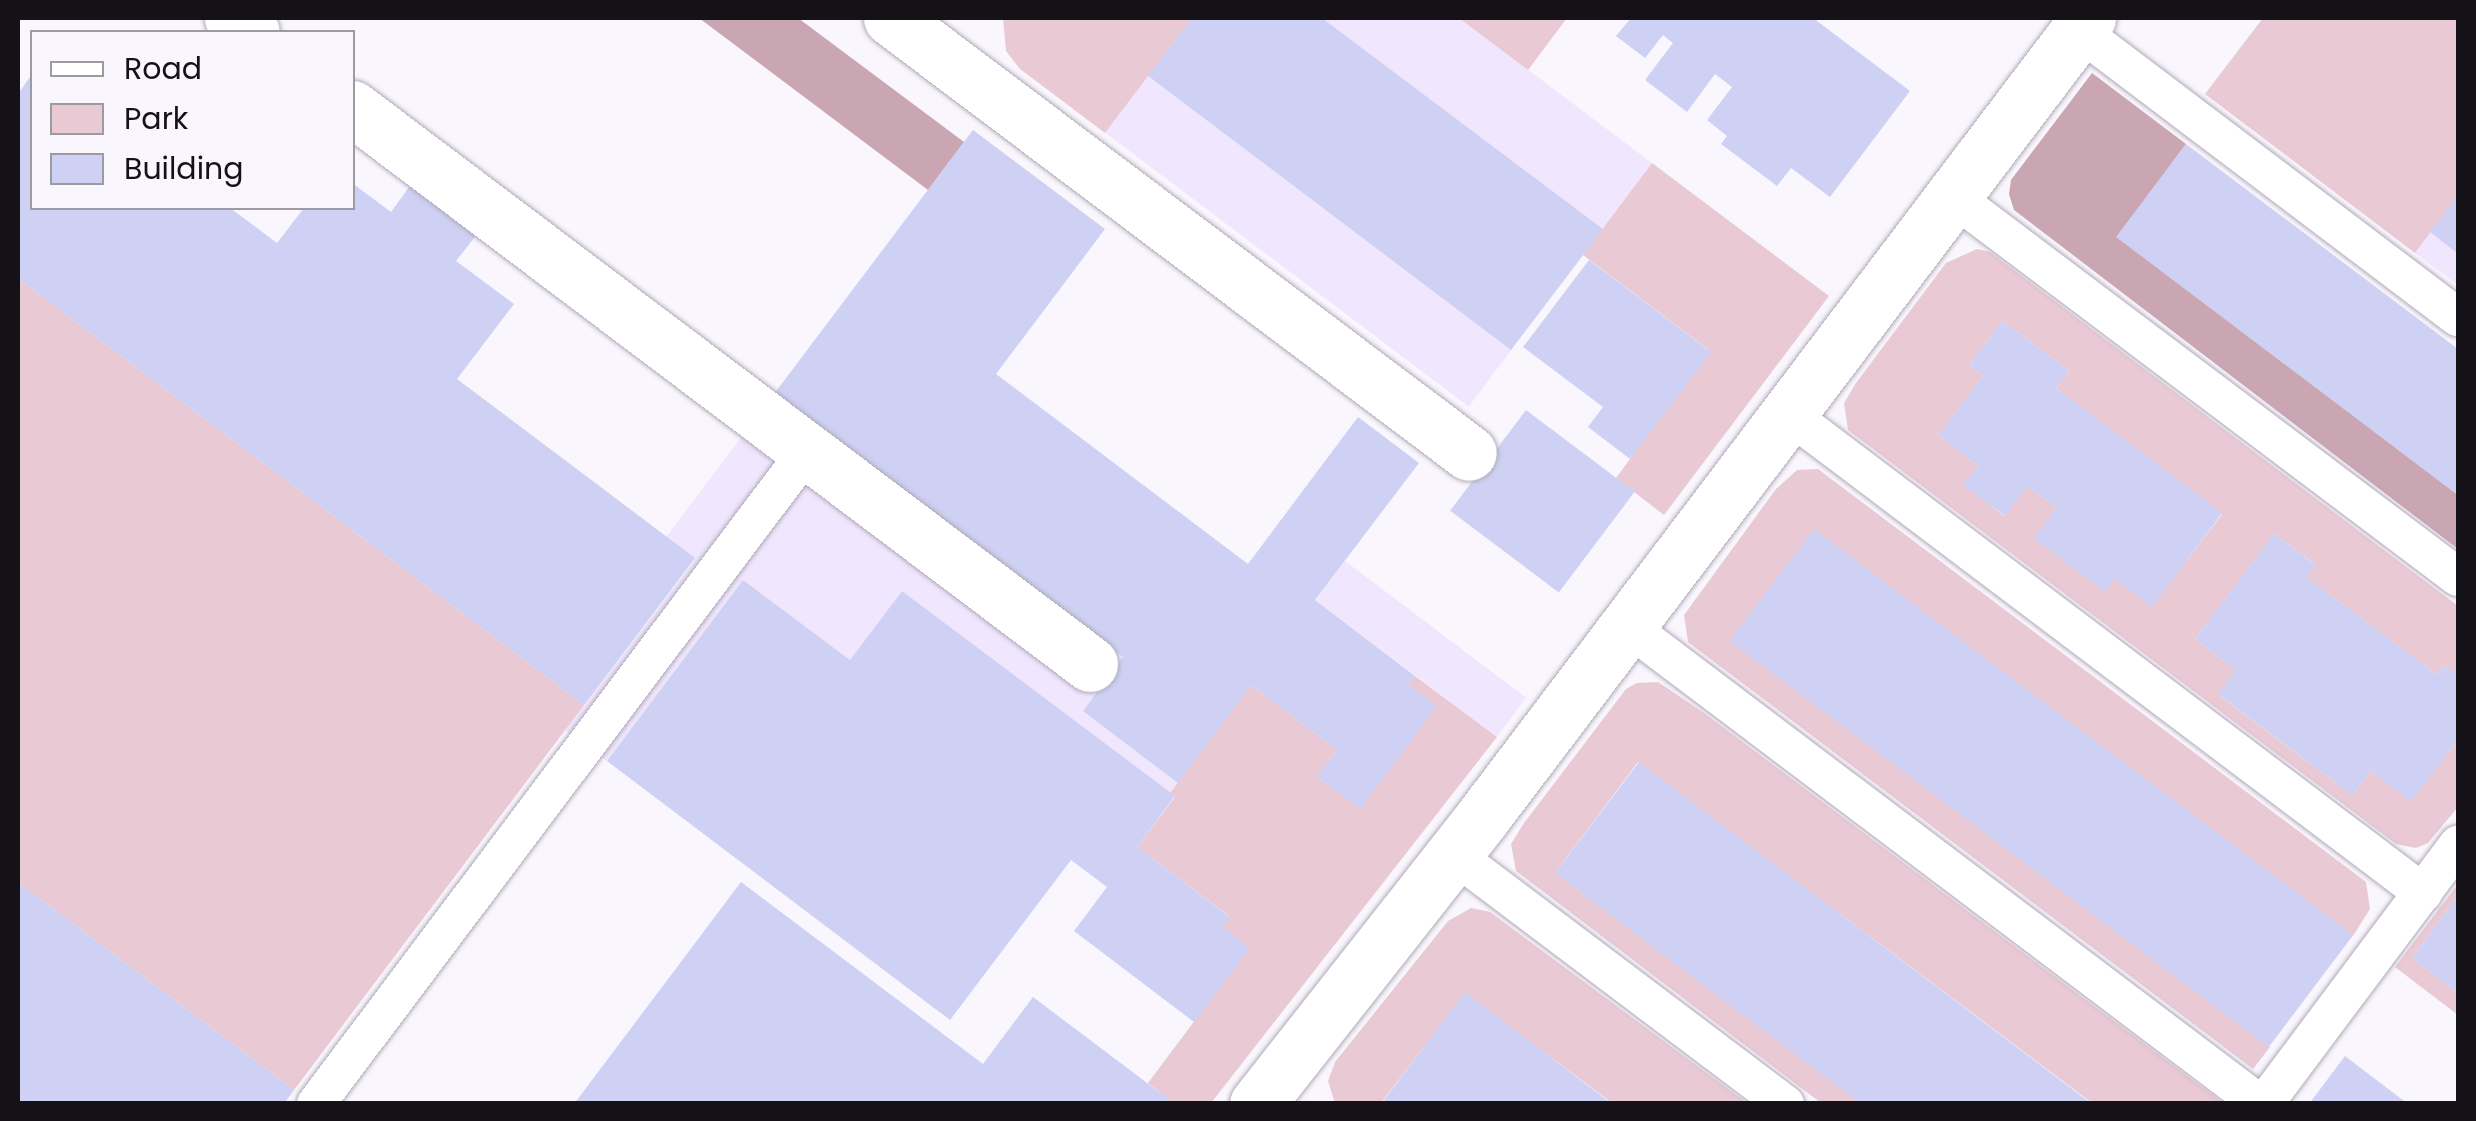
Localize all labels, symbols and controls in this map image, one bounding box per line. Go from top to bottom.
legend [30,30,355,210]
text: Road [124,47,202,90]
text: Park [124,97,188,140]
text: Building [124,147,244,190]

